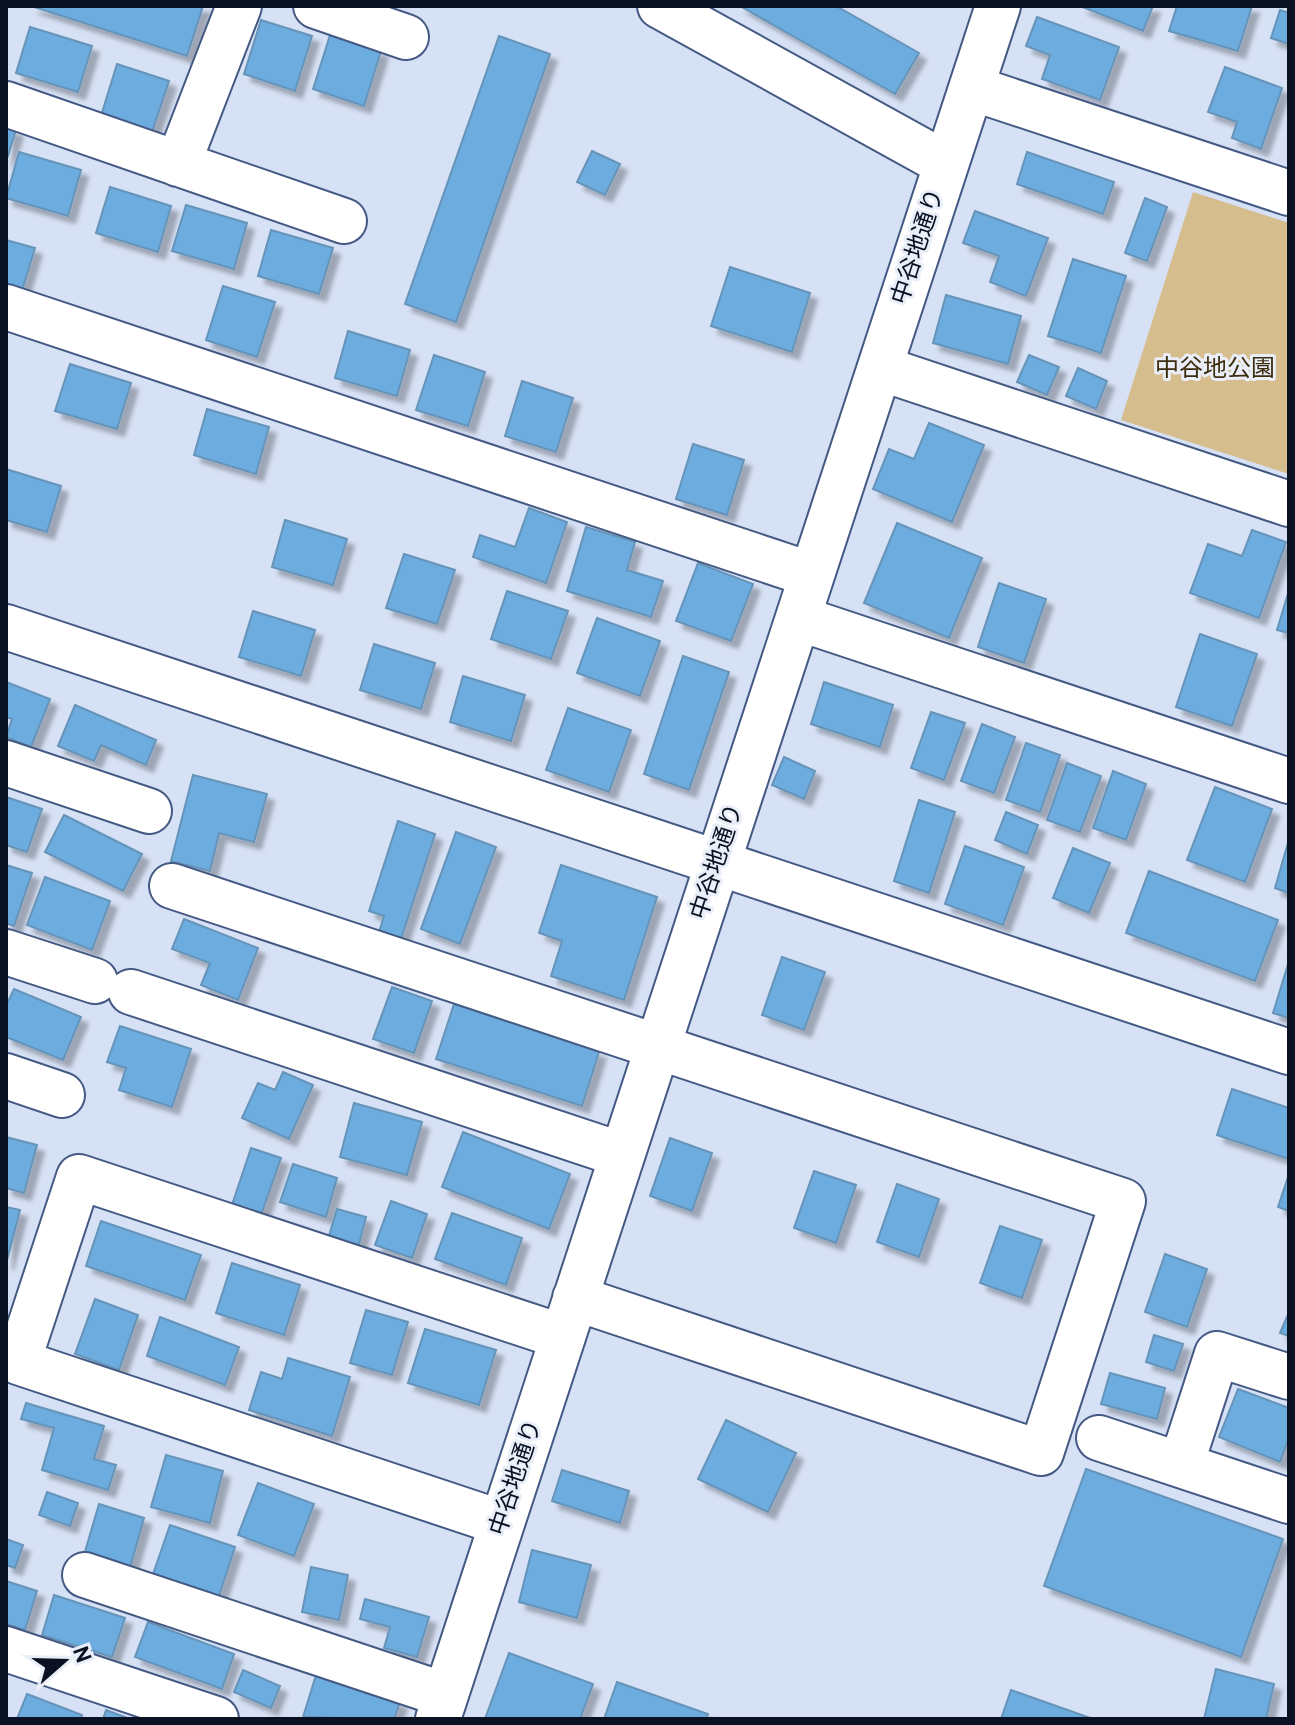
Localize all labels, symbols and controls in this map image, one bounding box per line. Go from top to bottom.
street label: 中谷地通り [886,185,952,309]
park label: 中谷地公園 [1155,355,1275,385]
street label: 中谷地通り [685,800,751,924]
street label: 中谷地通り [484,1416,550,1540]
north arrow [24,1621,104,1701]
text: N [65,1643,96,1667]

